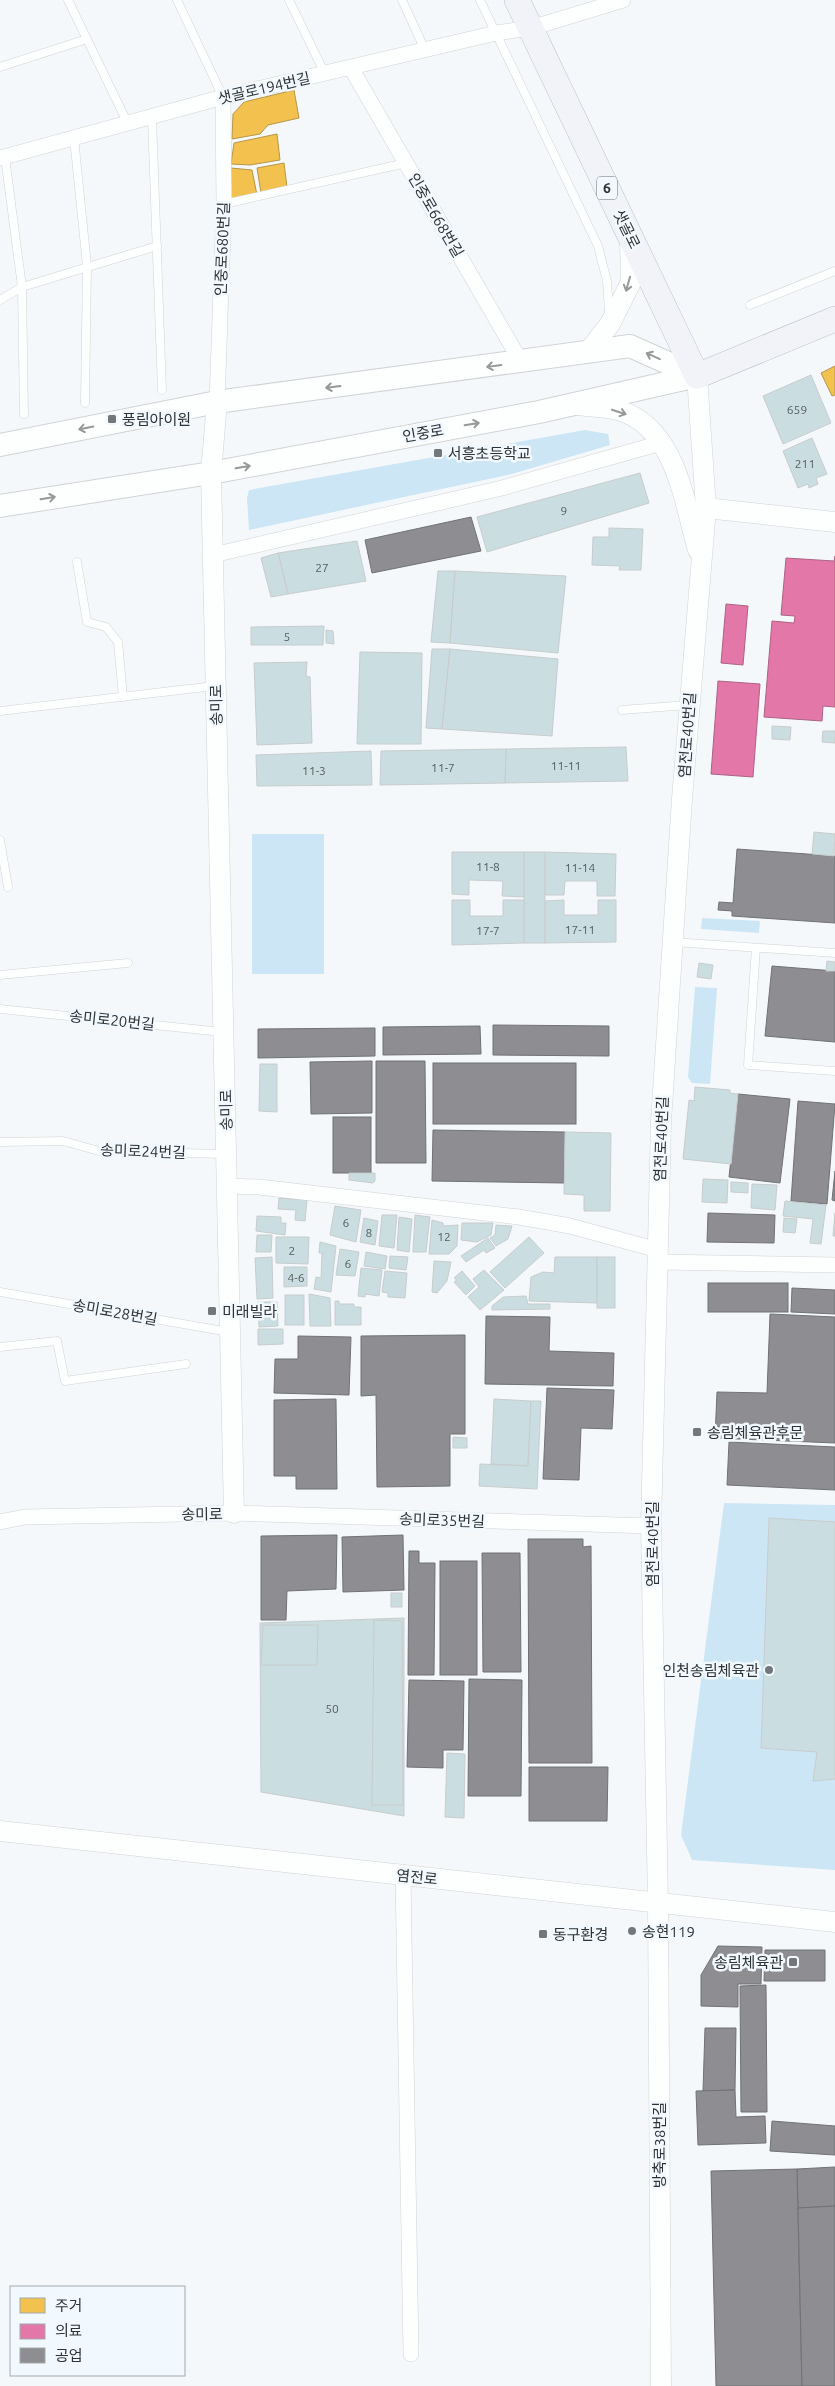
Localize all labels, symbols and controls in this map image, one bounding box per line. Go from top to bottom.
street label: 샛골로194번길 [216,69,312,107]
street label: 인중로668번길 [405,170,467,260]
road number: 6 [597,177,617,200]
street label: 인중로680번길 [212,202,232,296]
street label: 샛골로 [610,207,644,251]
one-way arrow [623,276,633,292]
one-way arrow [646,351,661,361]
one-way arrow [486,361,502,371]
one-way arrow [325,382,341,392]
house number: 659 [787,403,807,416]
one-way arrow [611,408,627,418]
place label: 풍림아이원 [122,411,191,428]
marker: 풍림아이원 [106,413,118,425]
one-way arrow [463,419,479,429]
street label: 인중로 [401,421,445,445]
one-way arrow [79,424,95,433]
place label: 서흥초등학교 [448,445,531,462]
marker: 서흥초등학교 [432,447,444,459]
house number: 211 [795,457,815,470]
one-way arrow [235,461,251,471]
one-way arrow [40,493,56,503]
house number: 9 [561,504,567,517]
house number: 27 [315,561,329,574]
house number: 5 [284,630,290,643]
street label: 송미로 [207,684,225,726]
street label: 염전로40번길 [676,692,698,778]
house number: 11-11 [551,759,581,772]
house number: 11-7 [431,761,455,774]
house number: 11-3 [302,764,326,777]
house number: 11-8 [476,860,500,873]
house number: 11-14 [565,861,595,874]
house number: 17-11 [565,923,595,936]
house number: 17-7 [476,924,500,937]
street label: 송미로20번길 [68,1007,156,1033]
street label: 송미로 [217,1089,235,1131]
street label: 염전로40번길 [651,1096,671,1182]
street label: 송미로24번길 [100,1141,186,1161]
house number: 6 [343,1216,350,1229]
house number: 8 [366,1226,373,1239]
house number: 12 [437,1230,451,1243]
house number: 2 [289,1244,295,1257]
house number: 6 [345,1257,352,1270]
house number: 4-6 [287,1271,305,1284]
street label: 송미로28번길 [71,1296,159,1328]
place label: 미래빌라 [222,1303,277,1320]
marker: 미래빌라 [206,1305,218,1317]
place label: 송림체육관후문 [707,1424,804,1441]
marker: 송림체육관후문 [691,1426,703,1438]
street label: 염전로40번길 [644,1501,661,1587]
street label: 송미로 [181,1505,223,1523]
street label: 송미로35번길 [399,1510,485,1530]
place label: 인천송림체육관 [662,1662,759,1679]
marker: 인천송림체육관 [763,1664,775,1676]
house number: 50 [325,1702,339,1715]
street label: 염전로 [396,1866,438,1888]
place label: 송현119 [642,1923,695,1940]
marker: 송현119 [626,1925,638,1937]
place label: 동구환경 [553,1926,608,1943]
marker: 동구환경 [537,1928,549,1940]
place label: 송림체육관 [714,1954,783,1971]
marker: 송림체육관 [787,1956,799,1968]
street label: 방축로38번길 [651,2102,668,2188]
legend [10,2286,185,2376]
text: 주거 [55,2297,83,2314]
text: 의료 [55,2322,83,2339]
text: 공업 [55,2347,83,2364]

